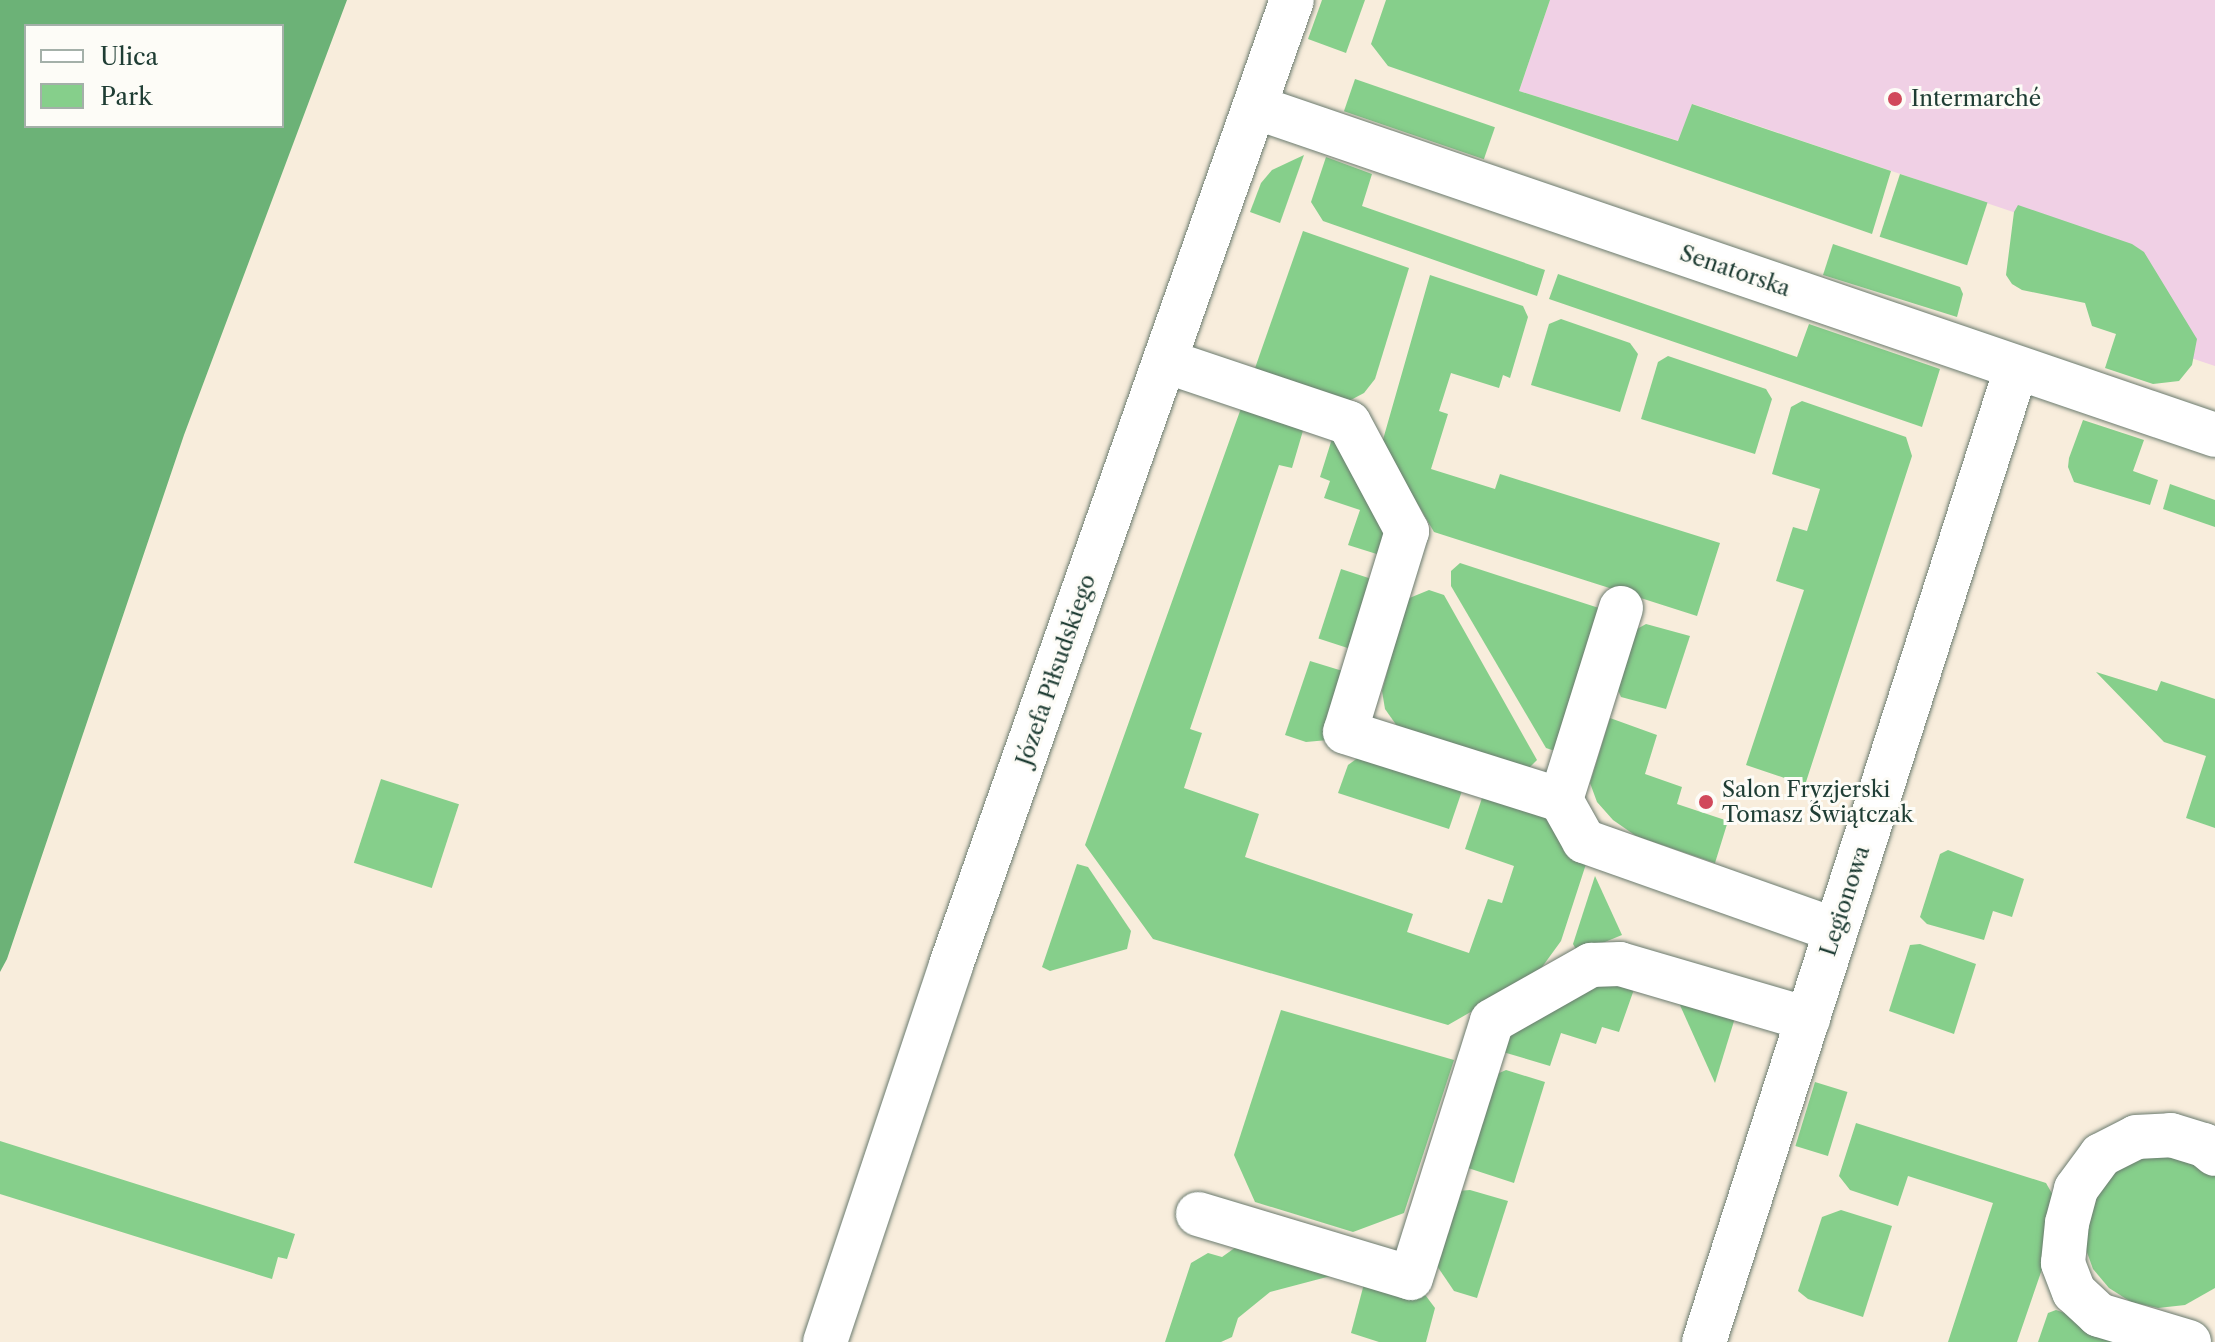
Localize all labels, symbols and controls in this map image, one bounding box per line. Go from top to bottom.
legend [24,24,284,128]
text: Ulica [100,42,158,71]
text: Park [100,82,152,111]
place label: Intermarché [1911,86,2041,112]
marker: Intermarché [1886,90,1904,108]
street label: Senatorska [1676,240,1794,302]
street label: Józefa Piłsudskiego [1011,571,1101,769]
place label: Salon Fryzjerski Tomasz Świątczak [1722,776,1913,828]
marker: Salon Fryzjerski Tomasz Świątczak [1697,793,1715,811]
street label: Legionowa [1815,843,1875,959]

